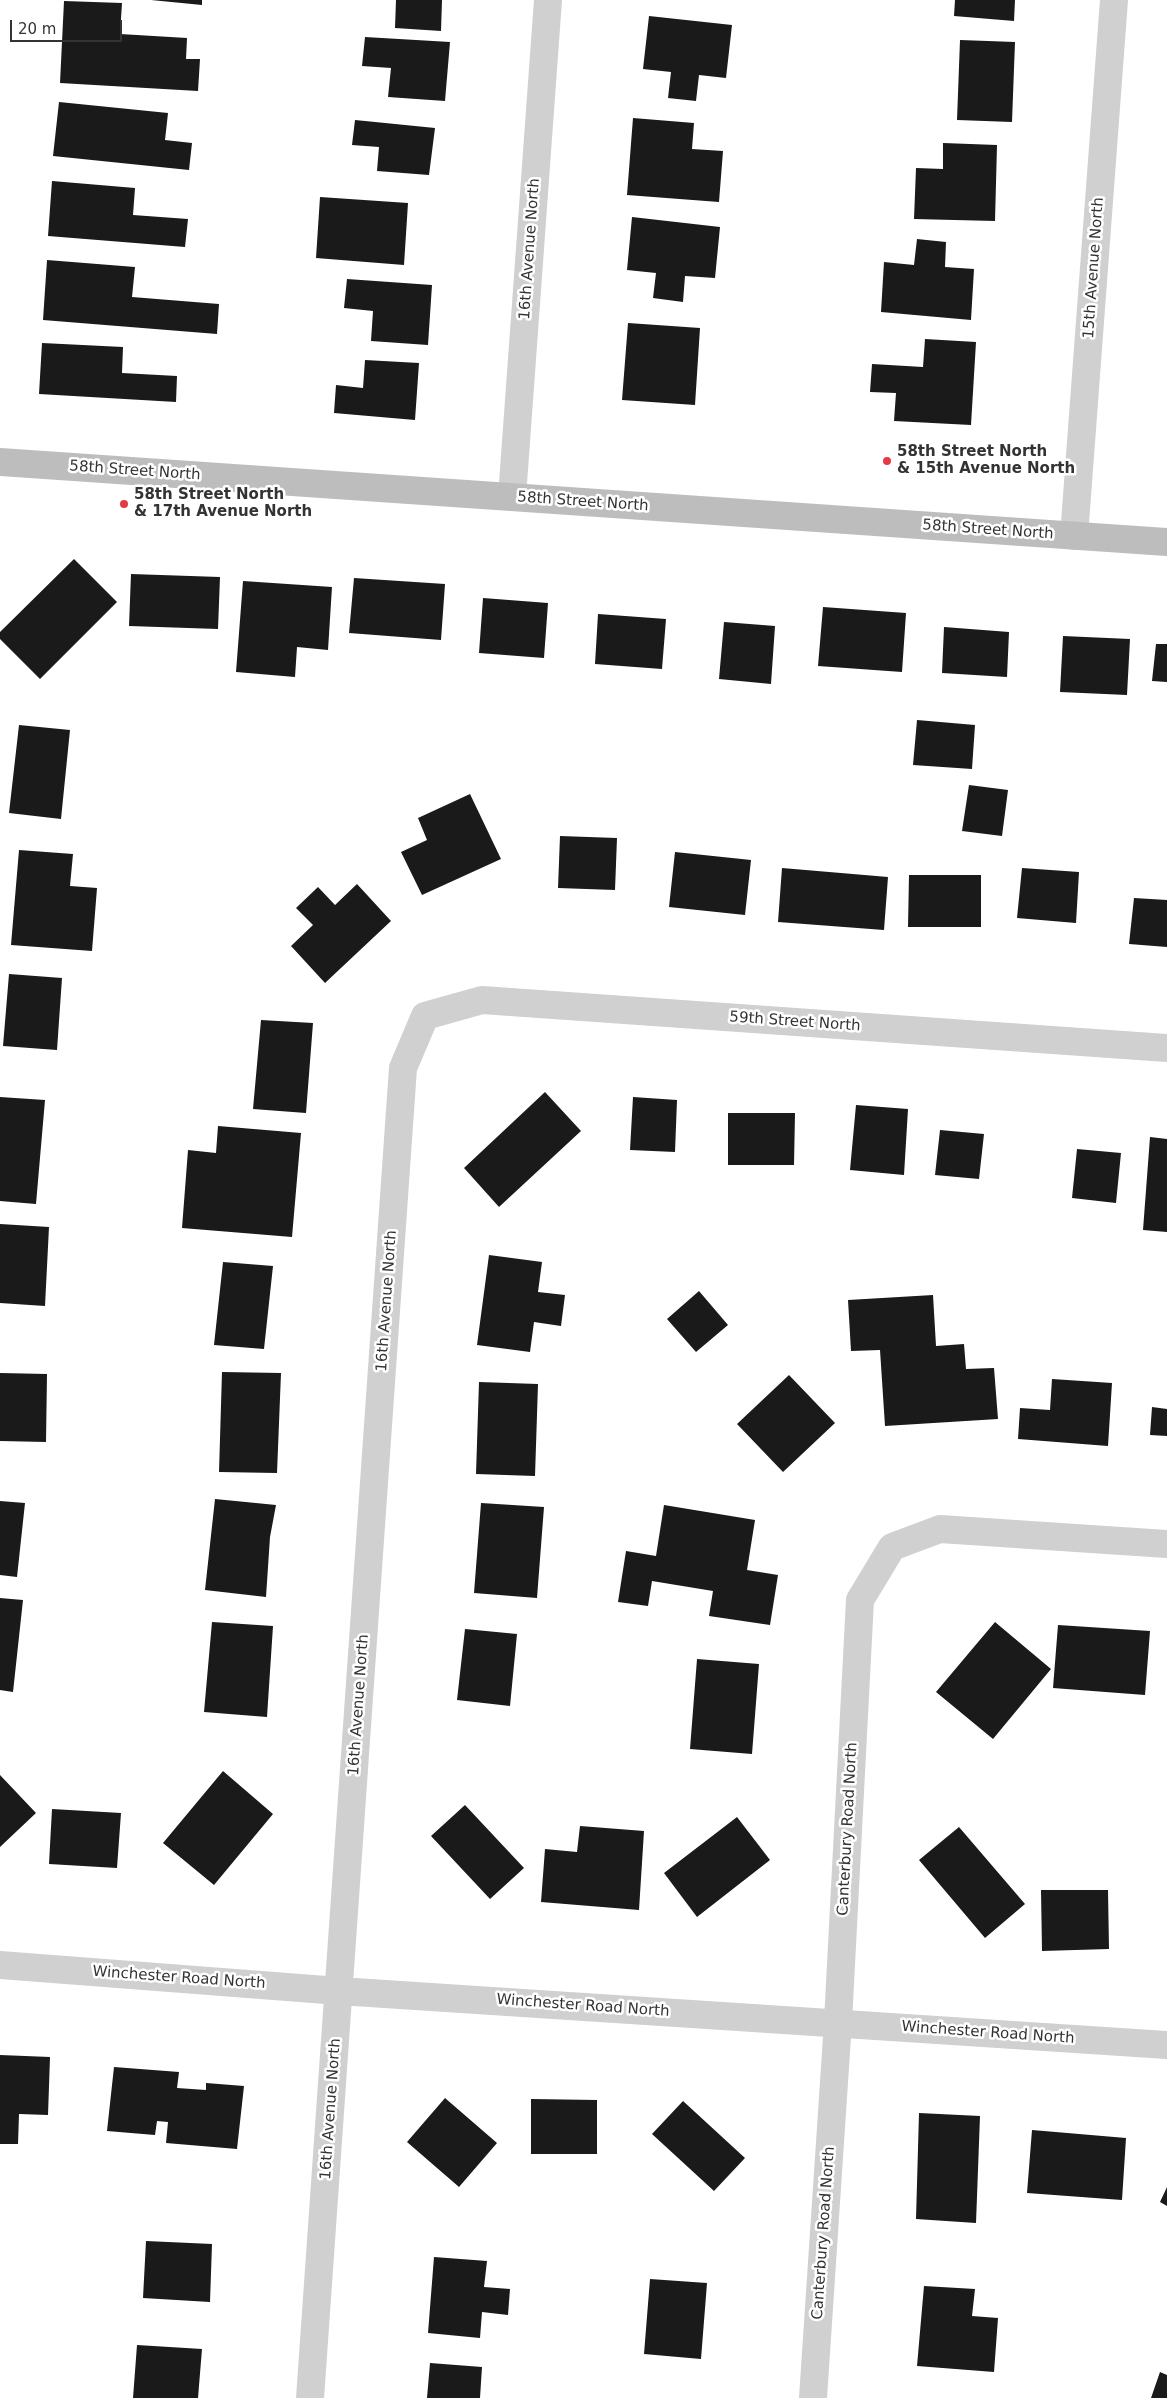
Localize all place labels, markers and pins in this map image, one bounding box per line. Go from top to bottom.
place label: 58th Street North & 15th Avenue North [897,443,1075,478]
marker: 58th Street North & 15th Avenue North [881,455,893,467]
place label: 58th Street North & 17th Avenue North [134,486,312,521]
marker: 58th Street North & 17th Avenue North [118,498,130,510]

